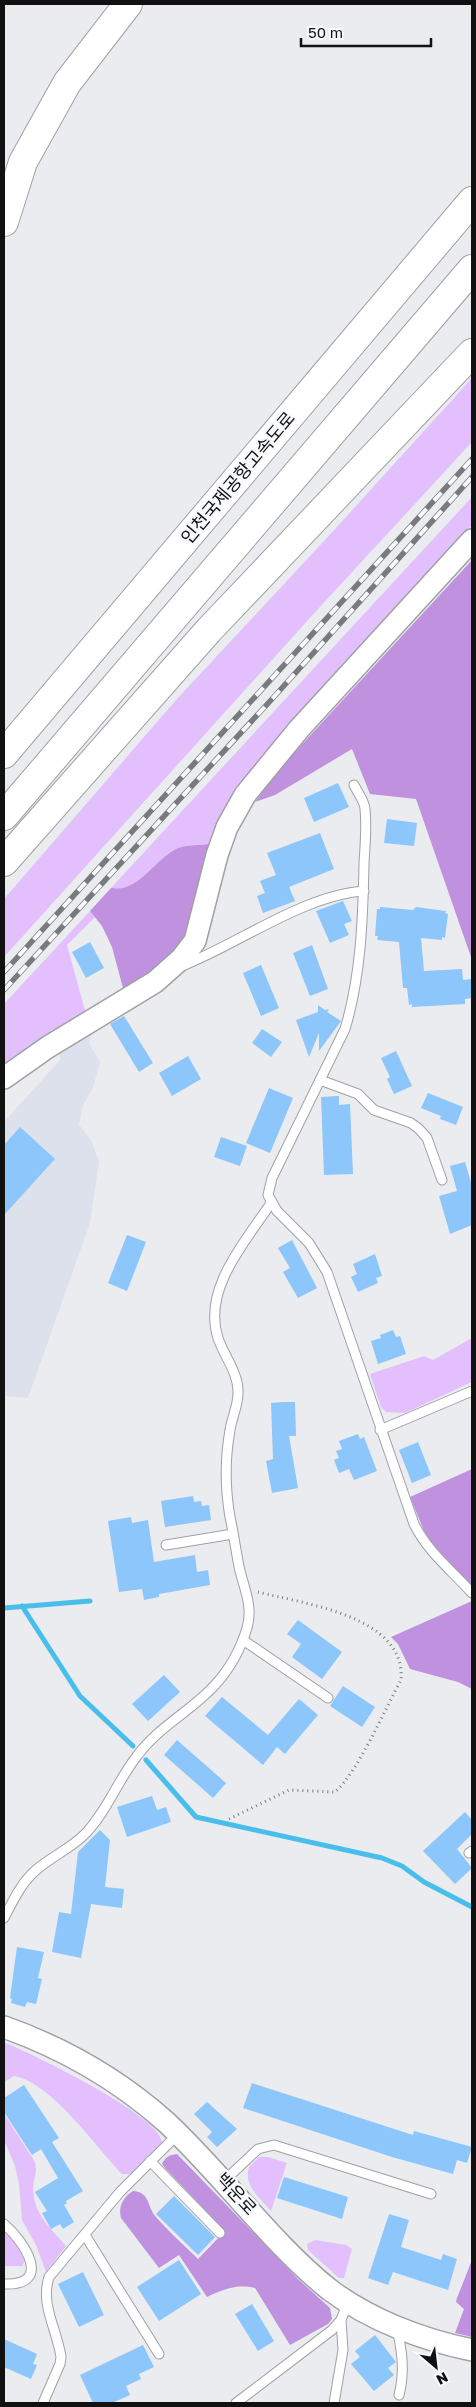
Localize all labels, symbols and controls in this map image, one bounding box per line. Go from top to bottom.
scale bar [301,15,431,47]
text: 50 m [308,23,343,41]
street label: 인천국제공항고속도로 [176,407,299,548]
street label: 백운로 [212,2168,262,2219]
north arrow [411,2342,461,2392]
text: N [434,2369,451,2389]

